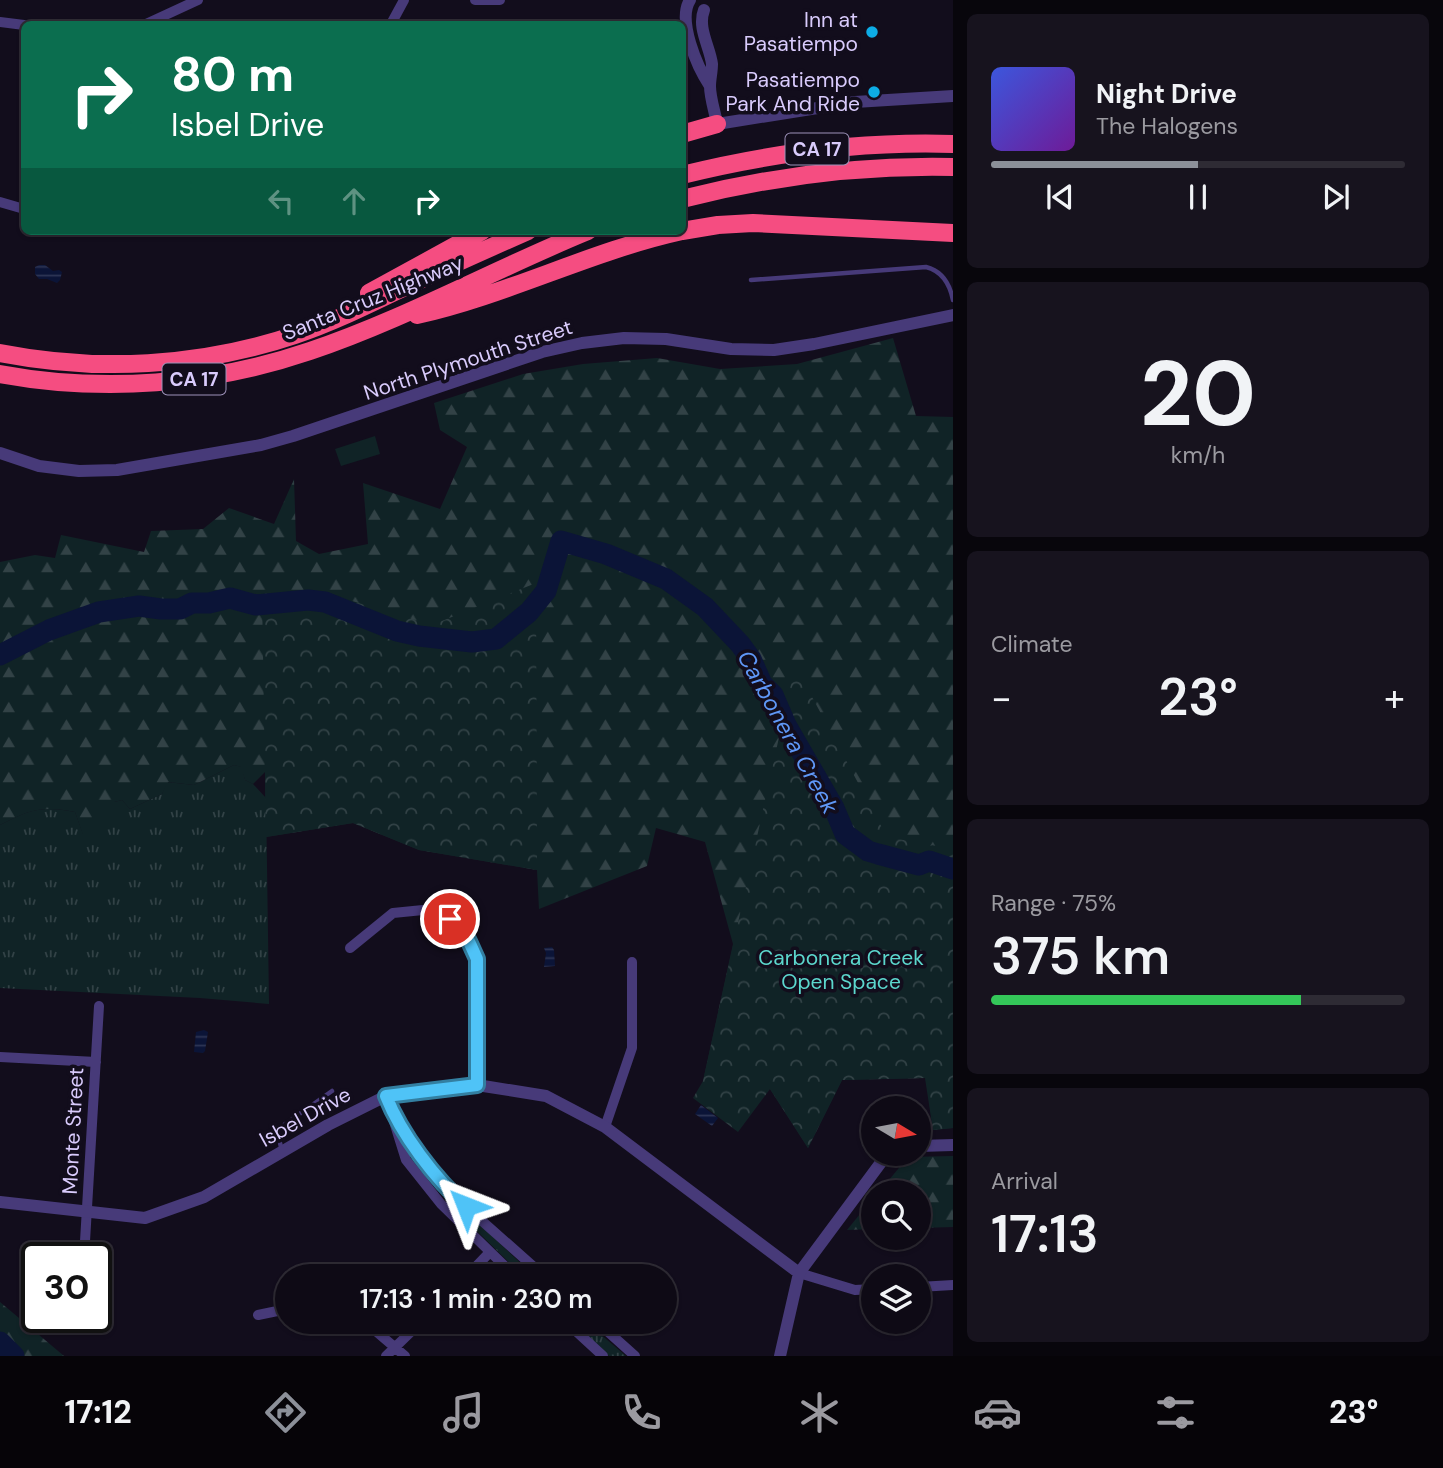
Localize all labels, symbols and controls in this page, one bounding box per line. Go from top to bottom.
place label: Inn at Pasatiempo [744,6,858,58]
marker: Inn at Pasatiempo [864,24,880,40]
text: 80 m [171,42,294,106]
icon: right [56,49,147,140]
place label: Pasatiempo Park And Ride [726,66,860,118]
text: Night Drive [1096,77,1237,111]
marker: Pasatiempo Park And Ride [866,84,882,100]
text: Isbel Drive [171,104,324,146]
text: The Halogens [1096,111,1238,141]
road number: CA 17 [786,134,848,164]
icon: previous [1041,178,1079,216]
icon: pause [1179,178,1217,216]
icon: next [1317,178,1355,216]
icon: left [262,182,300,220]
icon: ahead [335,182,373,220]
icon: right [408,182,446,220]
street label: Santa Cruz Highway [278,249,468,347]
street label: North Plymouth Street [360,313,576,407]
text: 20 [1140,335,1256,453]
road number: CA 17 [162,364,226,394]
text: km/h [1171,440,1225,470]
text: Climate [991,629,1073,659]
water label: Carbonera Creek [731,645,845,819]
text: 23° [1158,663,1238,731]
text: − [991,673,1012,723]
text: + [1384,673,1405,723]
text: Range · 75% [991,888,1116,918]
pin [420,889,480,949]
icon: arrive [431,900,469,938]
text: 375 km [991,922,1170,990]
park label: Carbonera Creek Open Space [758,944,924,996]
street label: Monte Street [56,1067,90,1195]
street label: Isbel Drive [254,1080,356,1154]
north arrow [861,1096,931,1166]
map controls [861,1096,931,1334]
text: Arrival [991,1166,1058,1196]
position arrow [429,1169,503,1243]
button: search [861,1180,931,1250]
text: 17:13 [991,1200,1099,1268]
speed limit sign: 30 [21,1242,112,1333]
button: layers [861,1264,931,1334]
text: 17:13 · 1 min · 230 m [360,1282,592,1316]
icon: directions [261,1388,310,1437]
icon: music [439,1388,488,1437]
icon: phone [617,1388,666,1437]
icon: climate [795,1388,844,1437]
icon: car [973,1388,1022,1437]
icon: filters [1151,1388,1200,1437]
text: 17:12 [65,1391,132,1433]
text: 23° [1329,1391,1378,1433]

